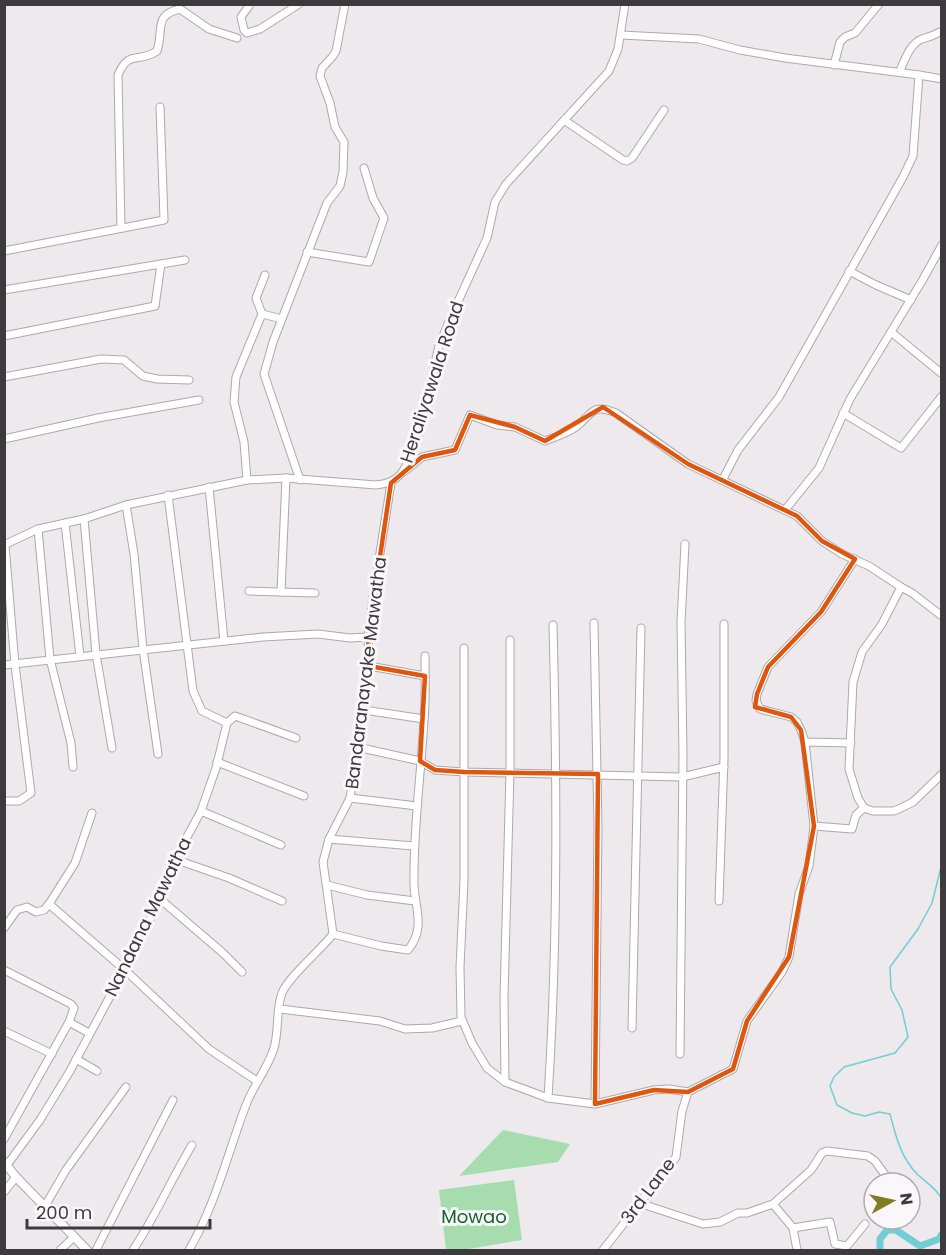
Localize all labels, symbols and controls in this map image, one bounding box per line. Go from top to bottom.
street label: Heraliyawala Road [394,298,469,466]
street label: Bandaranayake Mawatha [339,555,392,791]
street label: Nandana Mawatha [98,833,197,1000]
street label: 3rd Lane [614,1152,681,1229]
north arrow [862,1171,922,1231]
text: N [894,1191,919,1207]
scale bar [27,1192,210,1230]
text: 200 m [36,1200,92,1225]
park label: Mowao [441,1204,507,1229]

